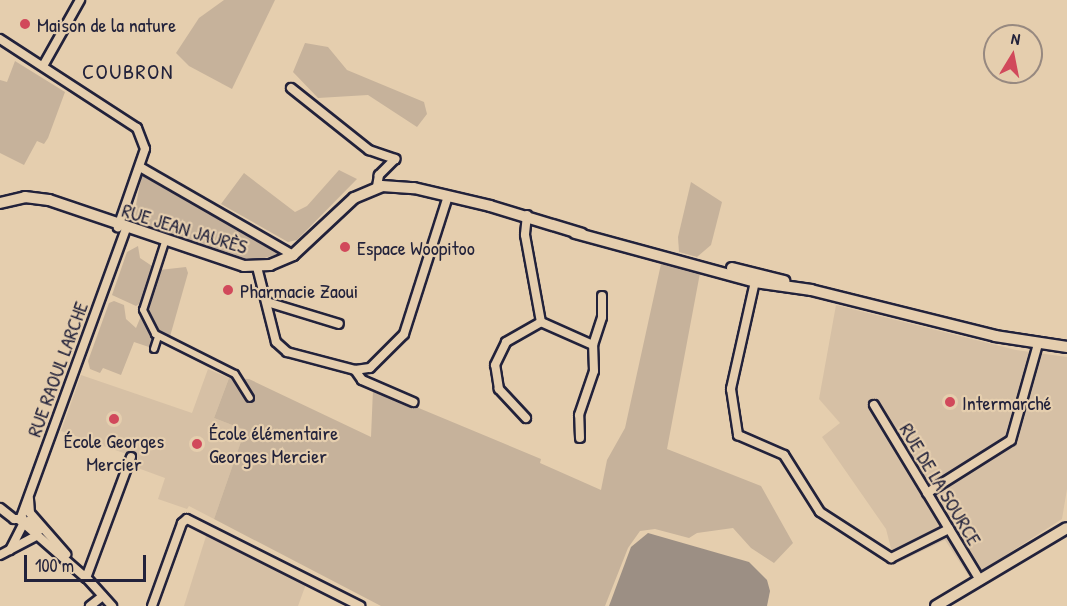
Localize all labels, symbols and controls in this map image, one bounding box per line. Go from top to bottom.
place label: Maison de la nature [37,12,176,36]
marker: Maison de la nature [18,17,32,31]
north arrow [983,24,1043,84]
text: N [1010,27,1022,50]
district label: COUBRON [82,59,174,85]
street label: RUE JEAN JAURÈS [119,198,251,258]
place label: Espace Woopitoo [357,235,475,259]
marker: Espace Woopitoo [338,240,352,254]
place label: Pharmacie Zaoui [240,278,358,302]
marker: Pharmacie Zaoui [221,283,235,297]
street label: RUE RAOUL LARCHE [21,298,93,440]
place label: Intermarché [962,390,1052,414]
marker: Intermarché [943,395,957,409]
marker: École Georges Mercier [107,412,121,426]
street label: RUE DE LA SOURCE [895,418,987,550]
place label: École élémentaire Georges Mercier [209,420,338,467]
place label: École Georges Mercier [64,428,164,475]
marker: École élémentaire Georges Mercier [190,437,204,451]
scale bar [27,543,148,581]
text: 100 m [35,553,74,578]

